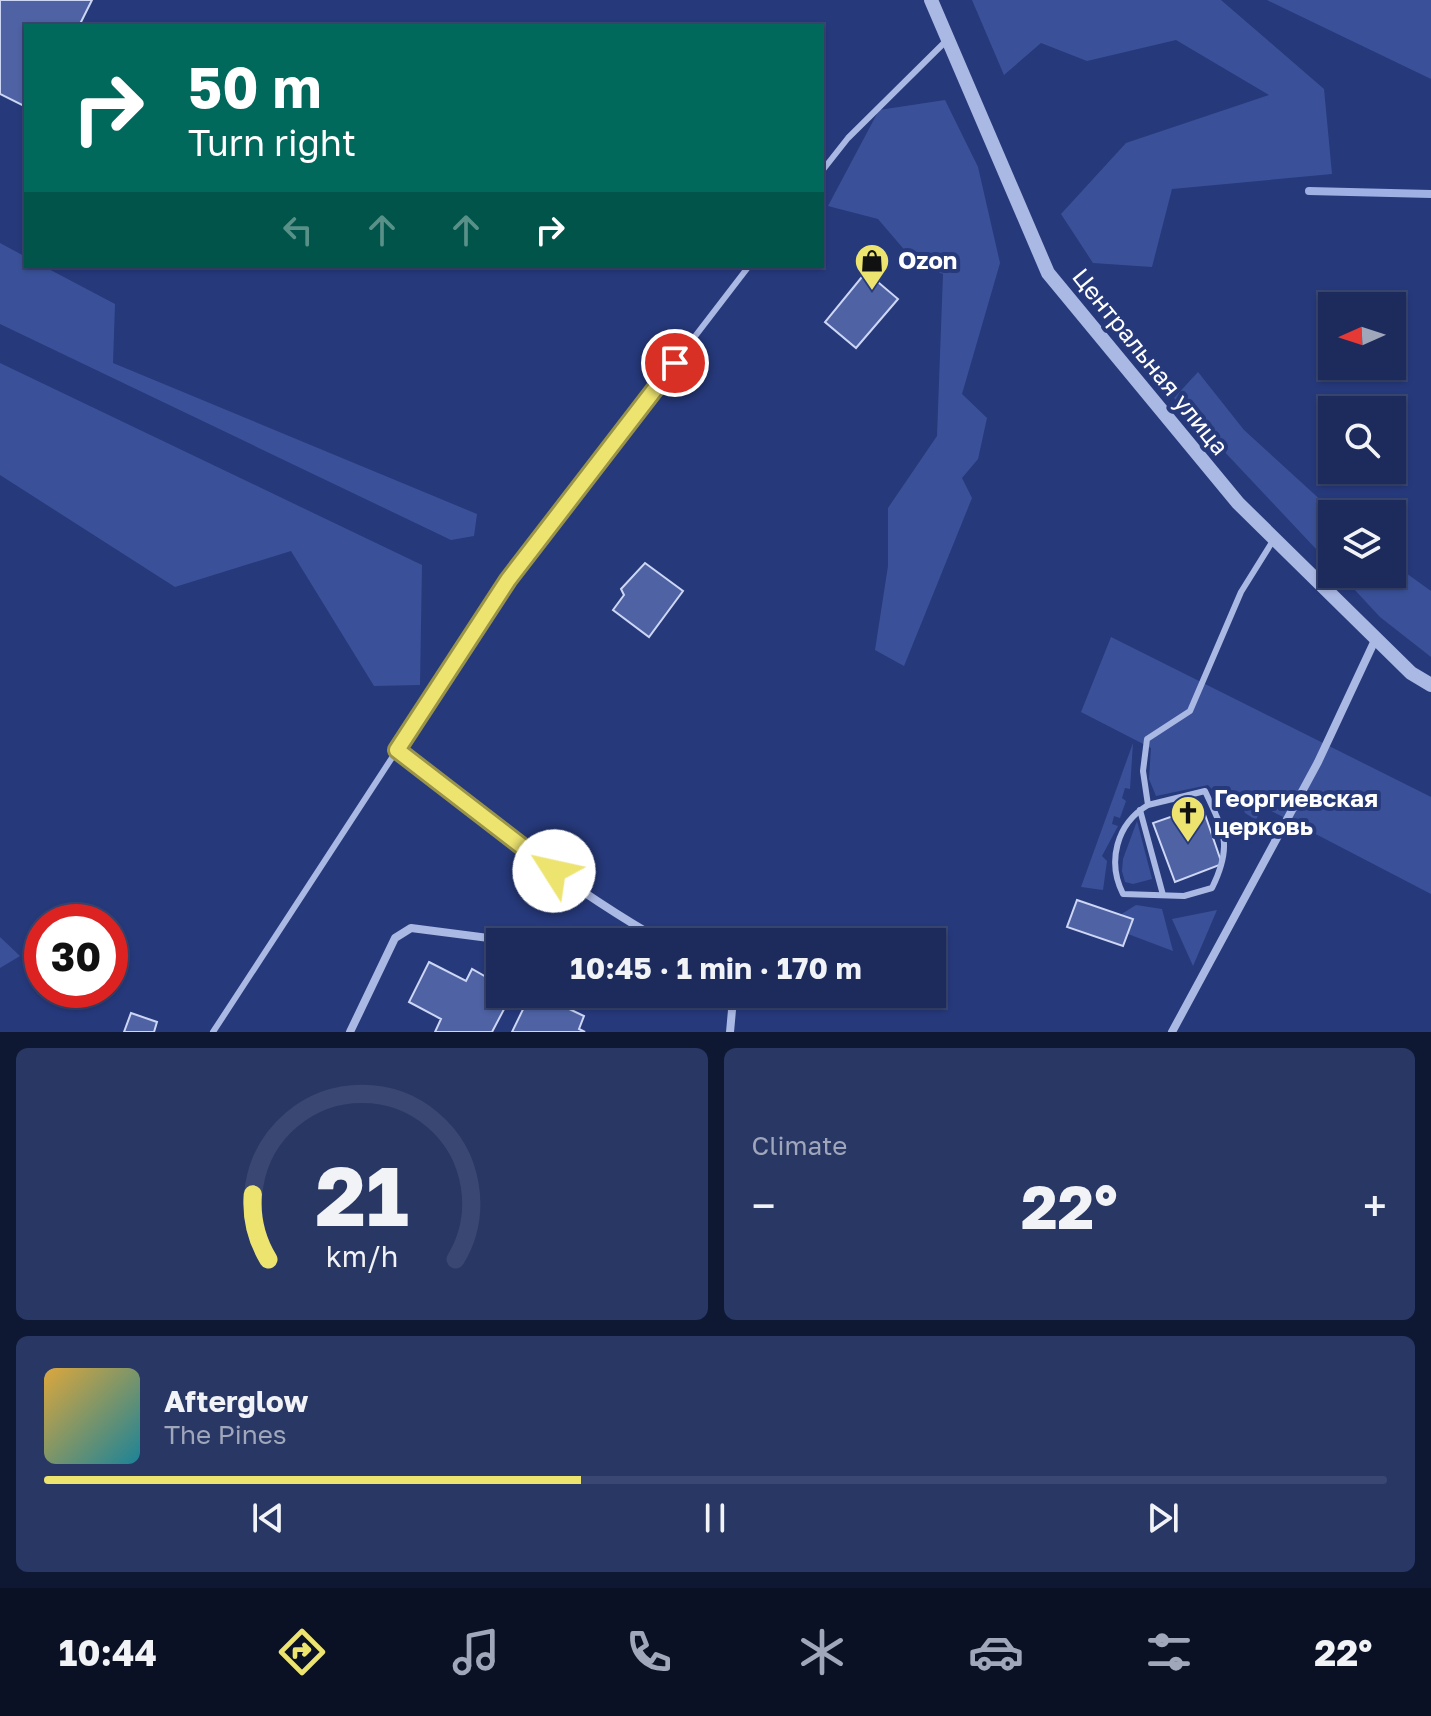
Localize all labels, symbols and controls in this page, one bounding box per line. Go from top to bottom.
text: 50 m [188,53,322,120]
icon: right [56,56,160,160]
text: Turn right [188,121,356,164]
icon: left [276,208,320,252]
icon: ahead [360,208,404,252]
icon: ahead [444,208,488,252]
icon: right [528,208,572,252]
shop icon: Ozon [853,242,891,292]
place label: Ozon [898,245,957,274]
street label: Центральная улица [1067,262,1235,460]
north arrow [1318,292,1406,380]
map controls [1318,292,1406,588]
pin [641,329,709,397]
icon: arrive [653,341,697,385]
button: search [1318,396,1406,484]
button: layers [1318,500,1406,588]
place label: Георгиевская церковь [1214,783,1378,840]
church icon: Георгиевская церковь [1169,794,1207,844]
position arrow [512,829,596,913]
speed limit sign: 30 [24,904,128,1008]
text: 10:45 · 1 min · 170 m [570,950,862,986]
text: Climate [752,1130,847,1161]
text: 21 [315,1144,409,1244]
text: 22° [1021,1170,1118,1242]
text: − [752,1179,776,1232]
text: + [1363,1179,1387,1232]
text: km/h [325,1239,398,1273]
text: Afterglow [164,1383,308,1419]
text: The Pines [164,1419,287,1450]
icon: previous [246,1496,290,1540]
icon: pause [693,1496,737,1540]
icon: next [1141,1496,1185,1540]
icon: directions [274,1624,330,1680]
icon: music [448,1624,504,1680]
icon: phone [621,1624,677,1680]
icon: climate [794,1624,850,1680]
icon: car [968,1624,1024,1680]
icon: filters [1141,1624,1197,1680]
text: 10:44 [59,1631,157,1674]
text: 22° [1314,1631,1372,1674]

